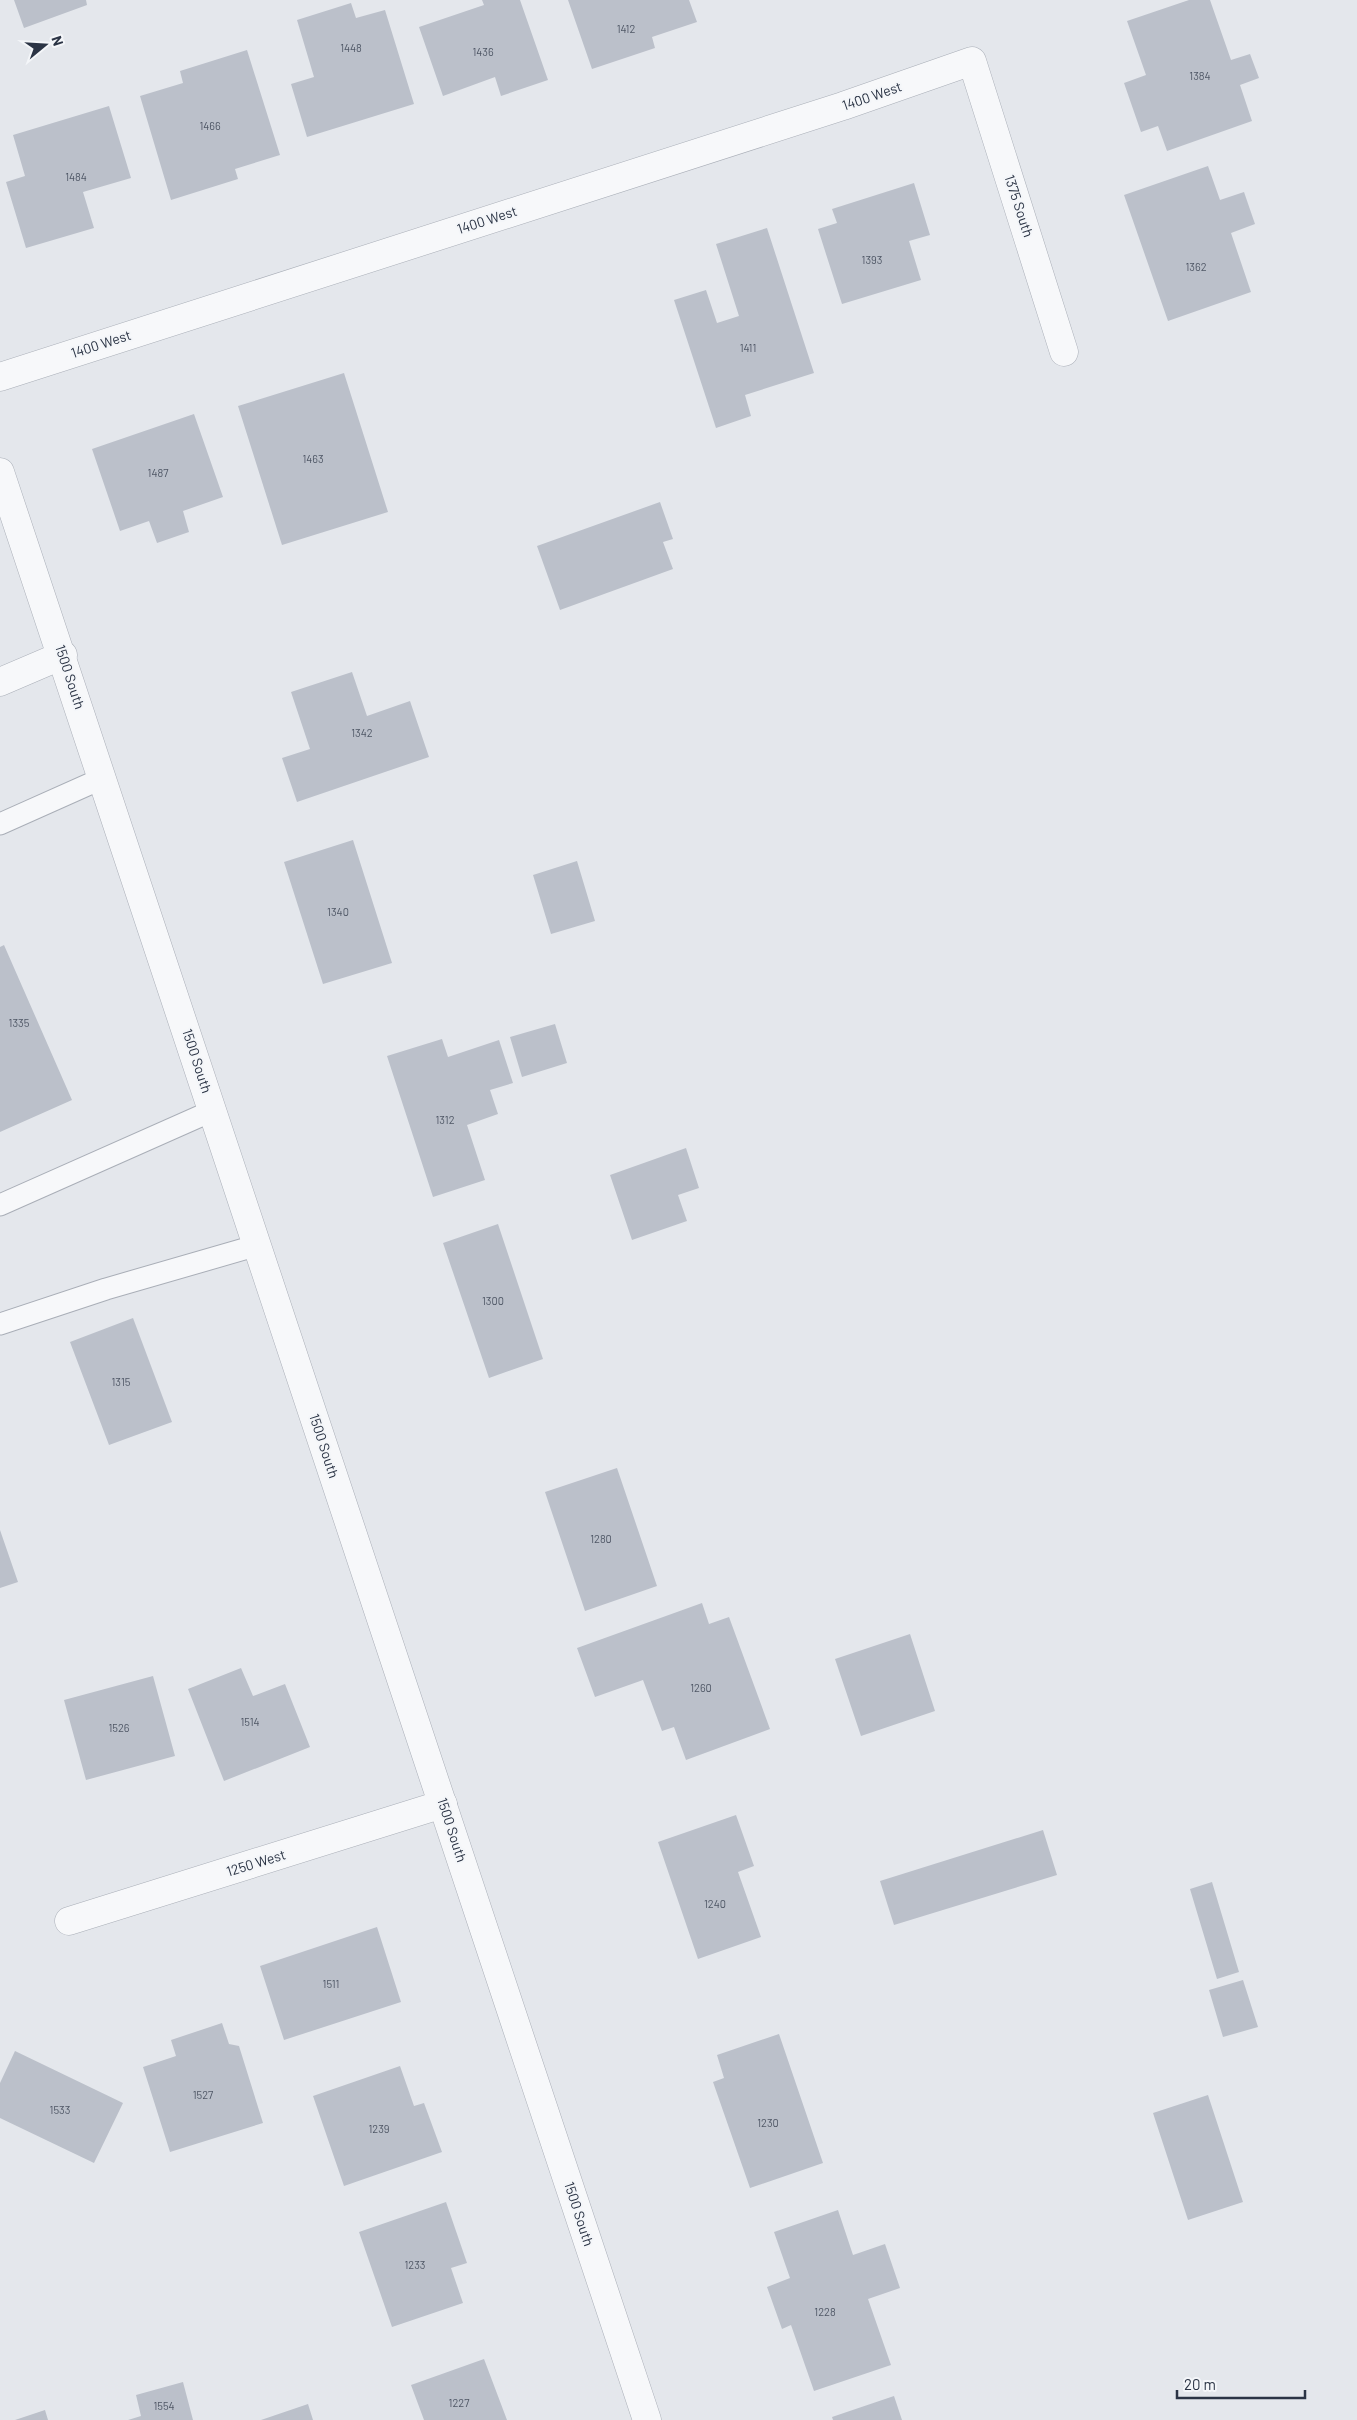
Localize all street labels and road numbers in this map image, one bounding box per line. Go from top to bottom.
street label: 1400 West [840,77,904,114]
street label: 1375 South [1001,172,1038,239]
street label: 1400 West [455,202,519,237]
street label: 1400 West [69,326,133,361]
street label: 1500 South [52,643,89,711]
street label: 1500 South [179,1027,216,1095]
street label: 1500 South [306,1412,343,1480]
street label: 1500 South [434,1796,471,1864]
street label: 1250 West [224,1845,288,1880]
street label: 1500 South [561,2180,598,2248]

